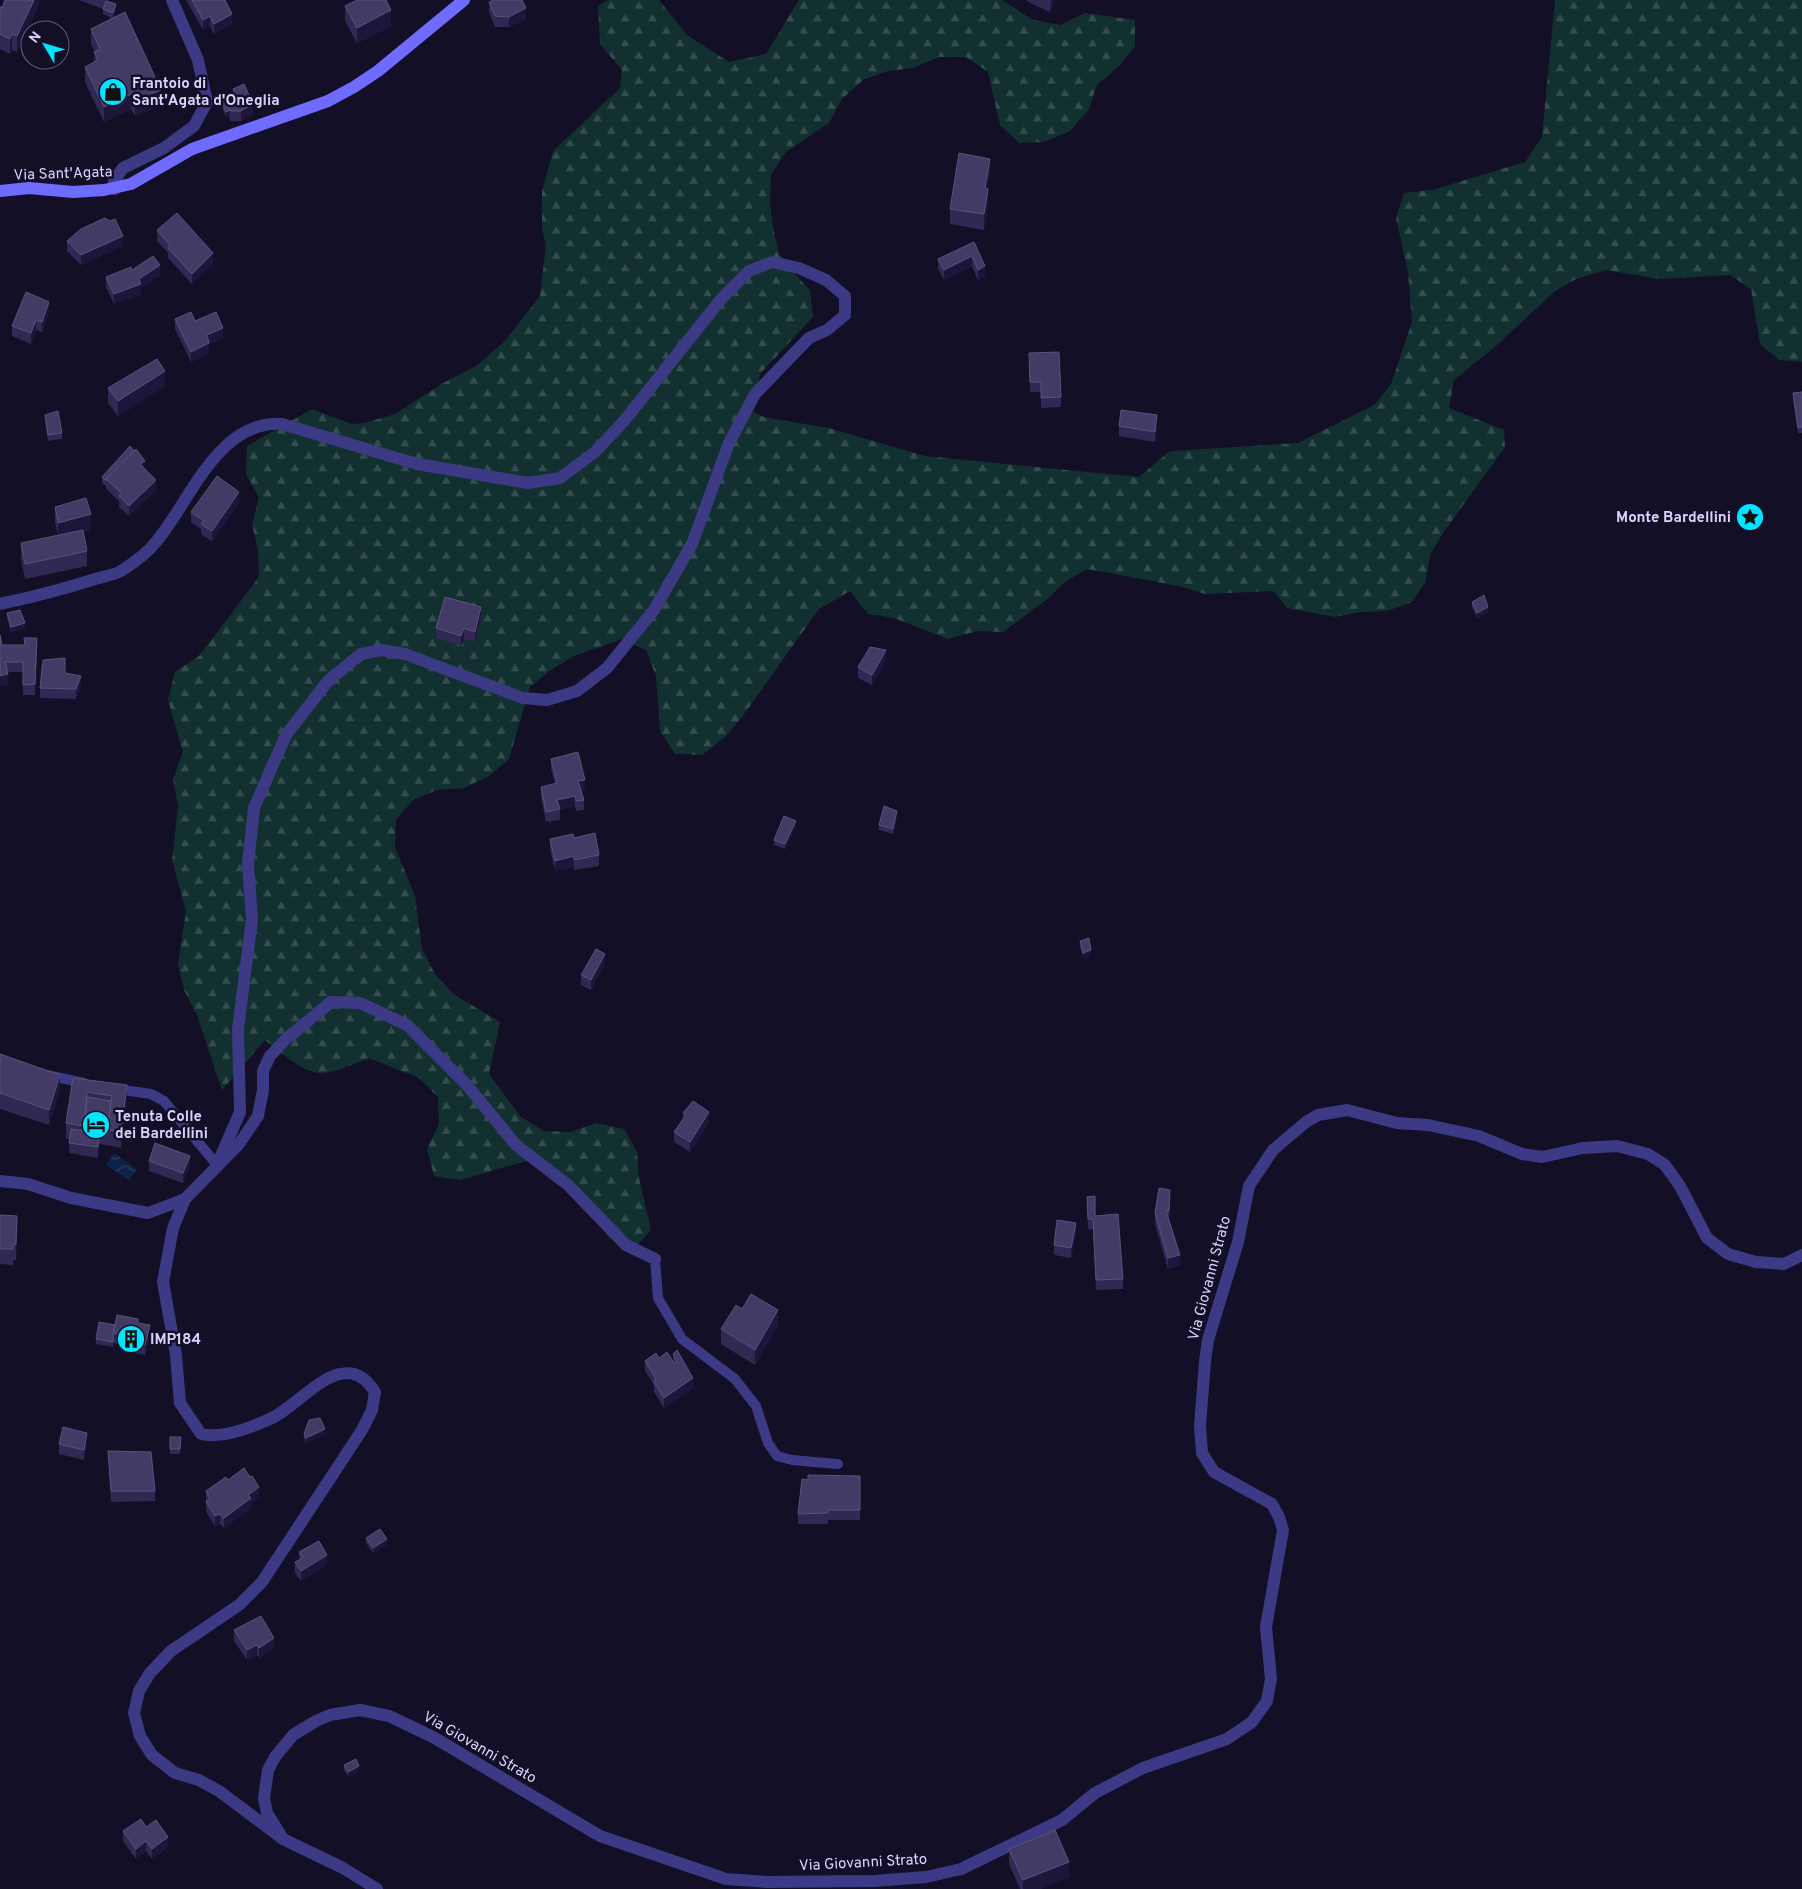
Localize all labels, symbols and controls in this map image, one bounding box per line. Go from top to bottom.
north arrow [20,20,70,70]
text: N [26,29,46,47]
place label: Frantoio di Sant'Agata d'Oneglia [132,75,280,111]
shop icon: Frantoio di Sant'Agata d'Oneglia [98,77,128,107]
street label: Via Sant'Agata [13,163,113,186]
place icon: Monte Bardellini [1735,502,1765,532]
place label: Monte Bardellini [1616,509,1731,528]
place label: Tenuta Colle dei Bardellini [115,1108,208,1144]
hotel icon: Tenuta Colle dei Bardellini [81,1110,111,1140]
street label: Via Giovanni Strato [1185,1214,1236,1343]
building icon: IMP184 [116,1324,146,1354]
place label: IMP184 [150,1331,201,1350]
street label: Via Giovanni Strato [419,1708,540,1789]
street label: Via Giovanni Strato [799,1851,928,1876]

